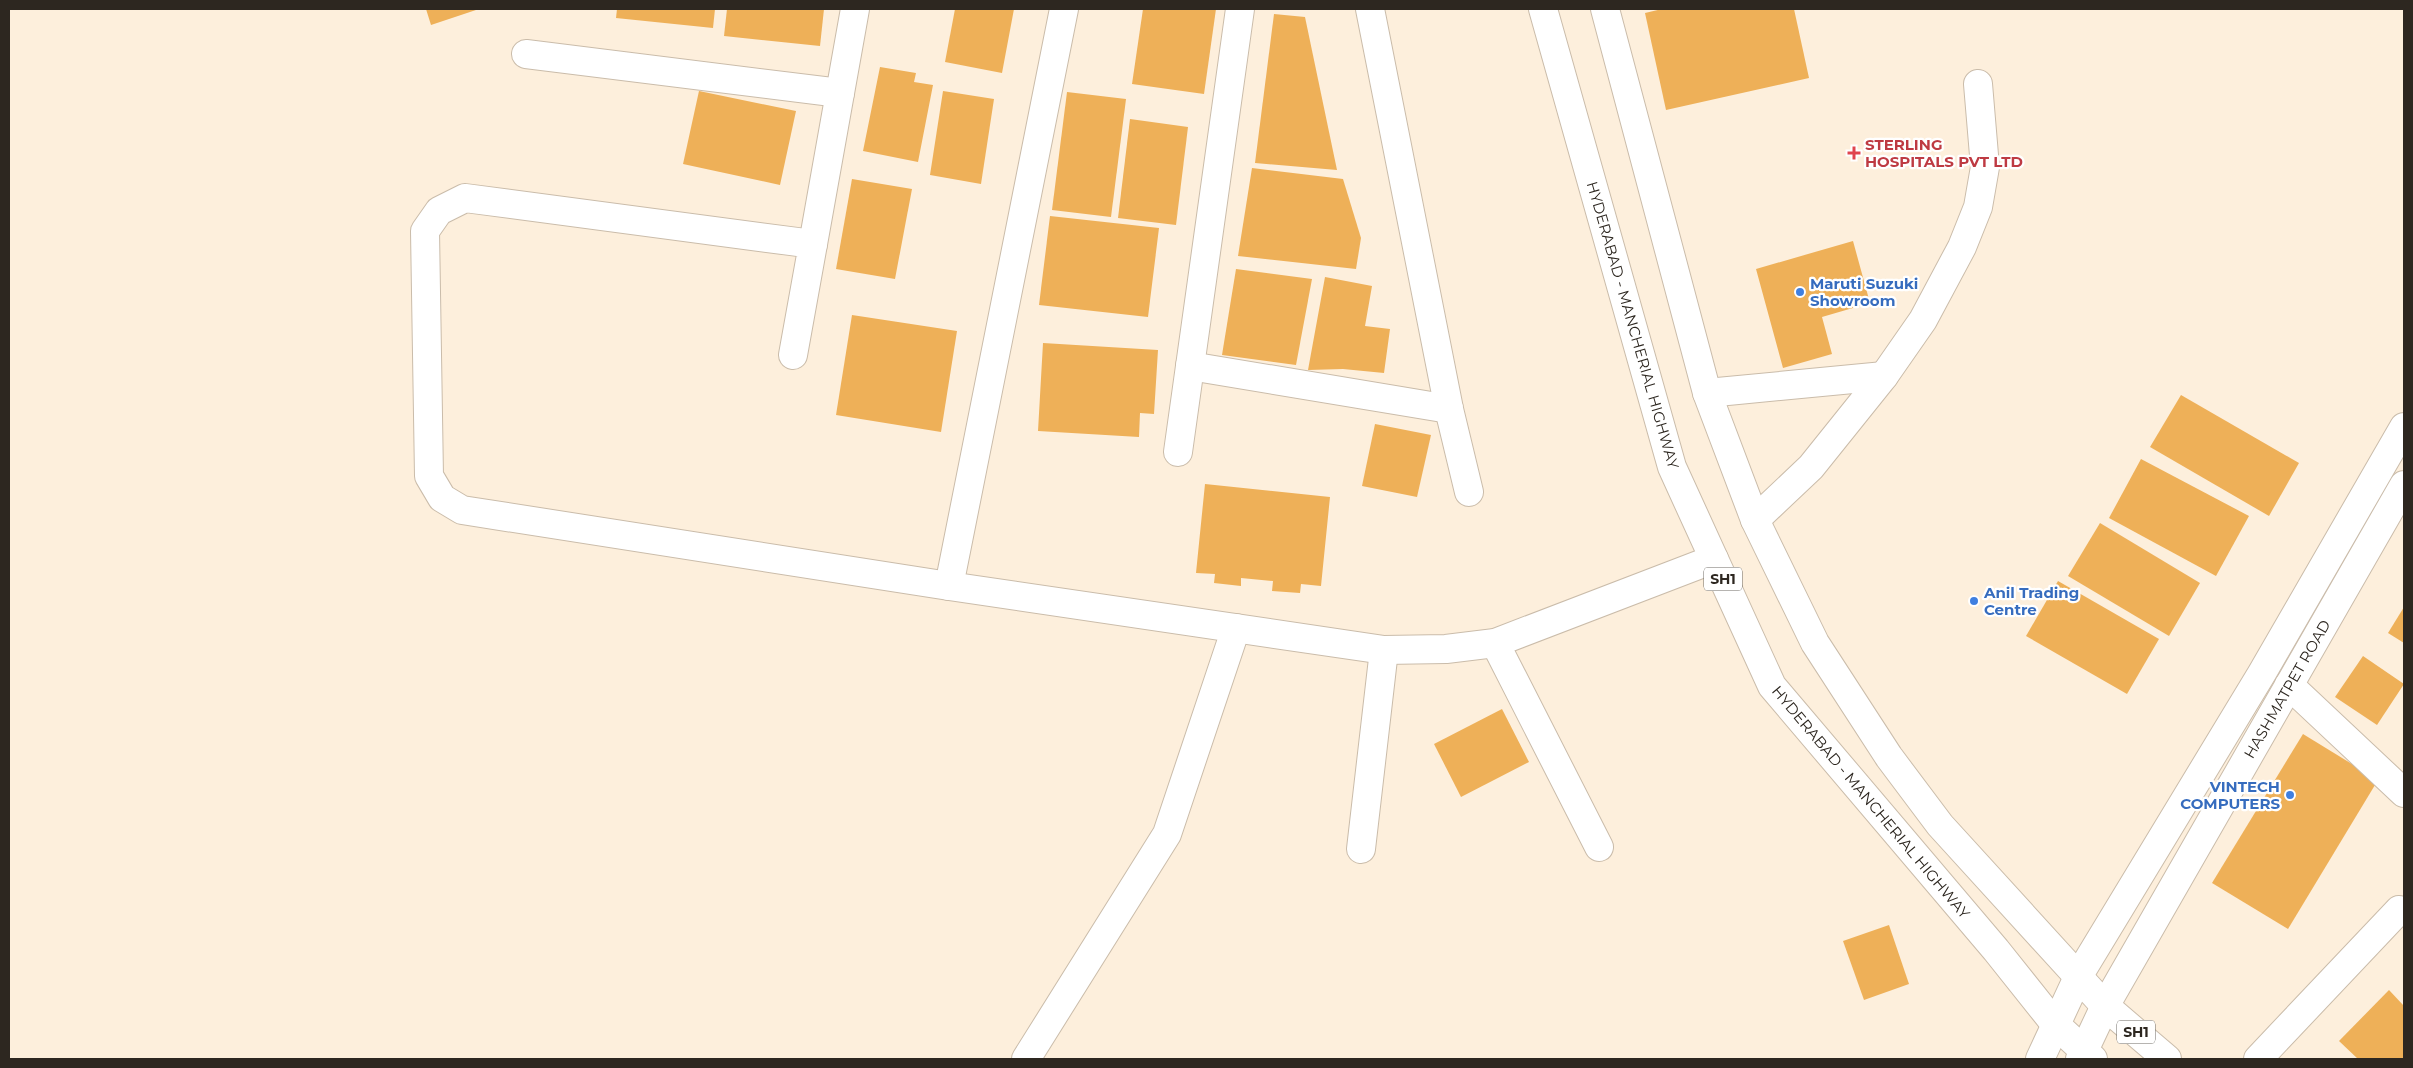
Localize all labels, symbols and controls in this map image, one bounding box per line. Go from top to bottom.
place label: STERLING HOSPITALS PVT LTD [1865,135,2023,171]
marker: STERLING HOSPITALS PVT LTD [1847,146,1861,160]
street label: HYDERABAD - MANCHERIAL HIGHWAY [1583,179,1683,471]
place label: Maruti Suzuki Showroom [1810,274,1918,310]
marker: Maruti Suzuki Showroom [1794,286,1806,298]
road number: SH1 [1704,568,1742,590]
place label: Anil Trading Centre [1983,583,2079,619]
marker: Anil Trading Centre [1968,595,1980,607]
street label: HASHMATPET ROAD [2239,616,2335,762]
street label: HYDERABAD - MANCHERIAL HIGHWAY [1768,682,1974,923]
place label: VINTECH COMPUTERS [2180,777,2280,813]
marker: VINTECH COMPUTERS [2284,789,2296,801]
road number: SH1 [2117,1020,2155,1044]

